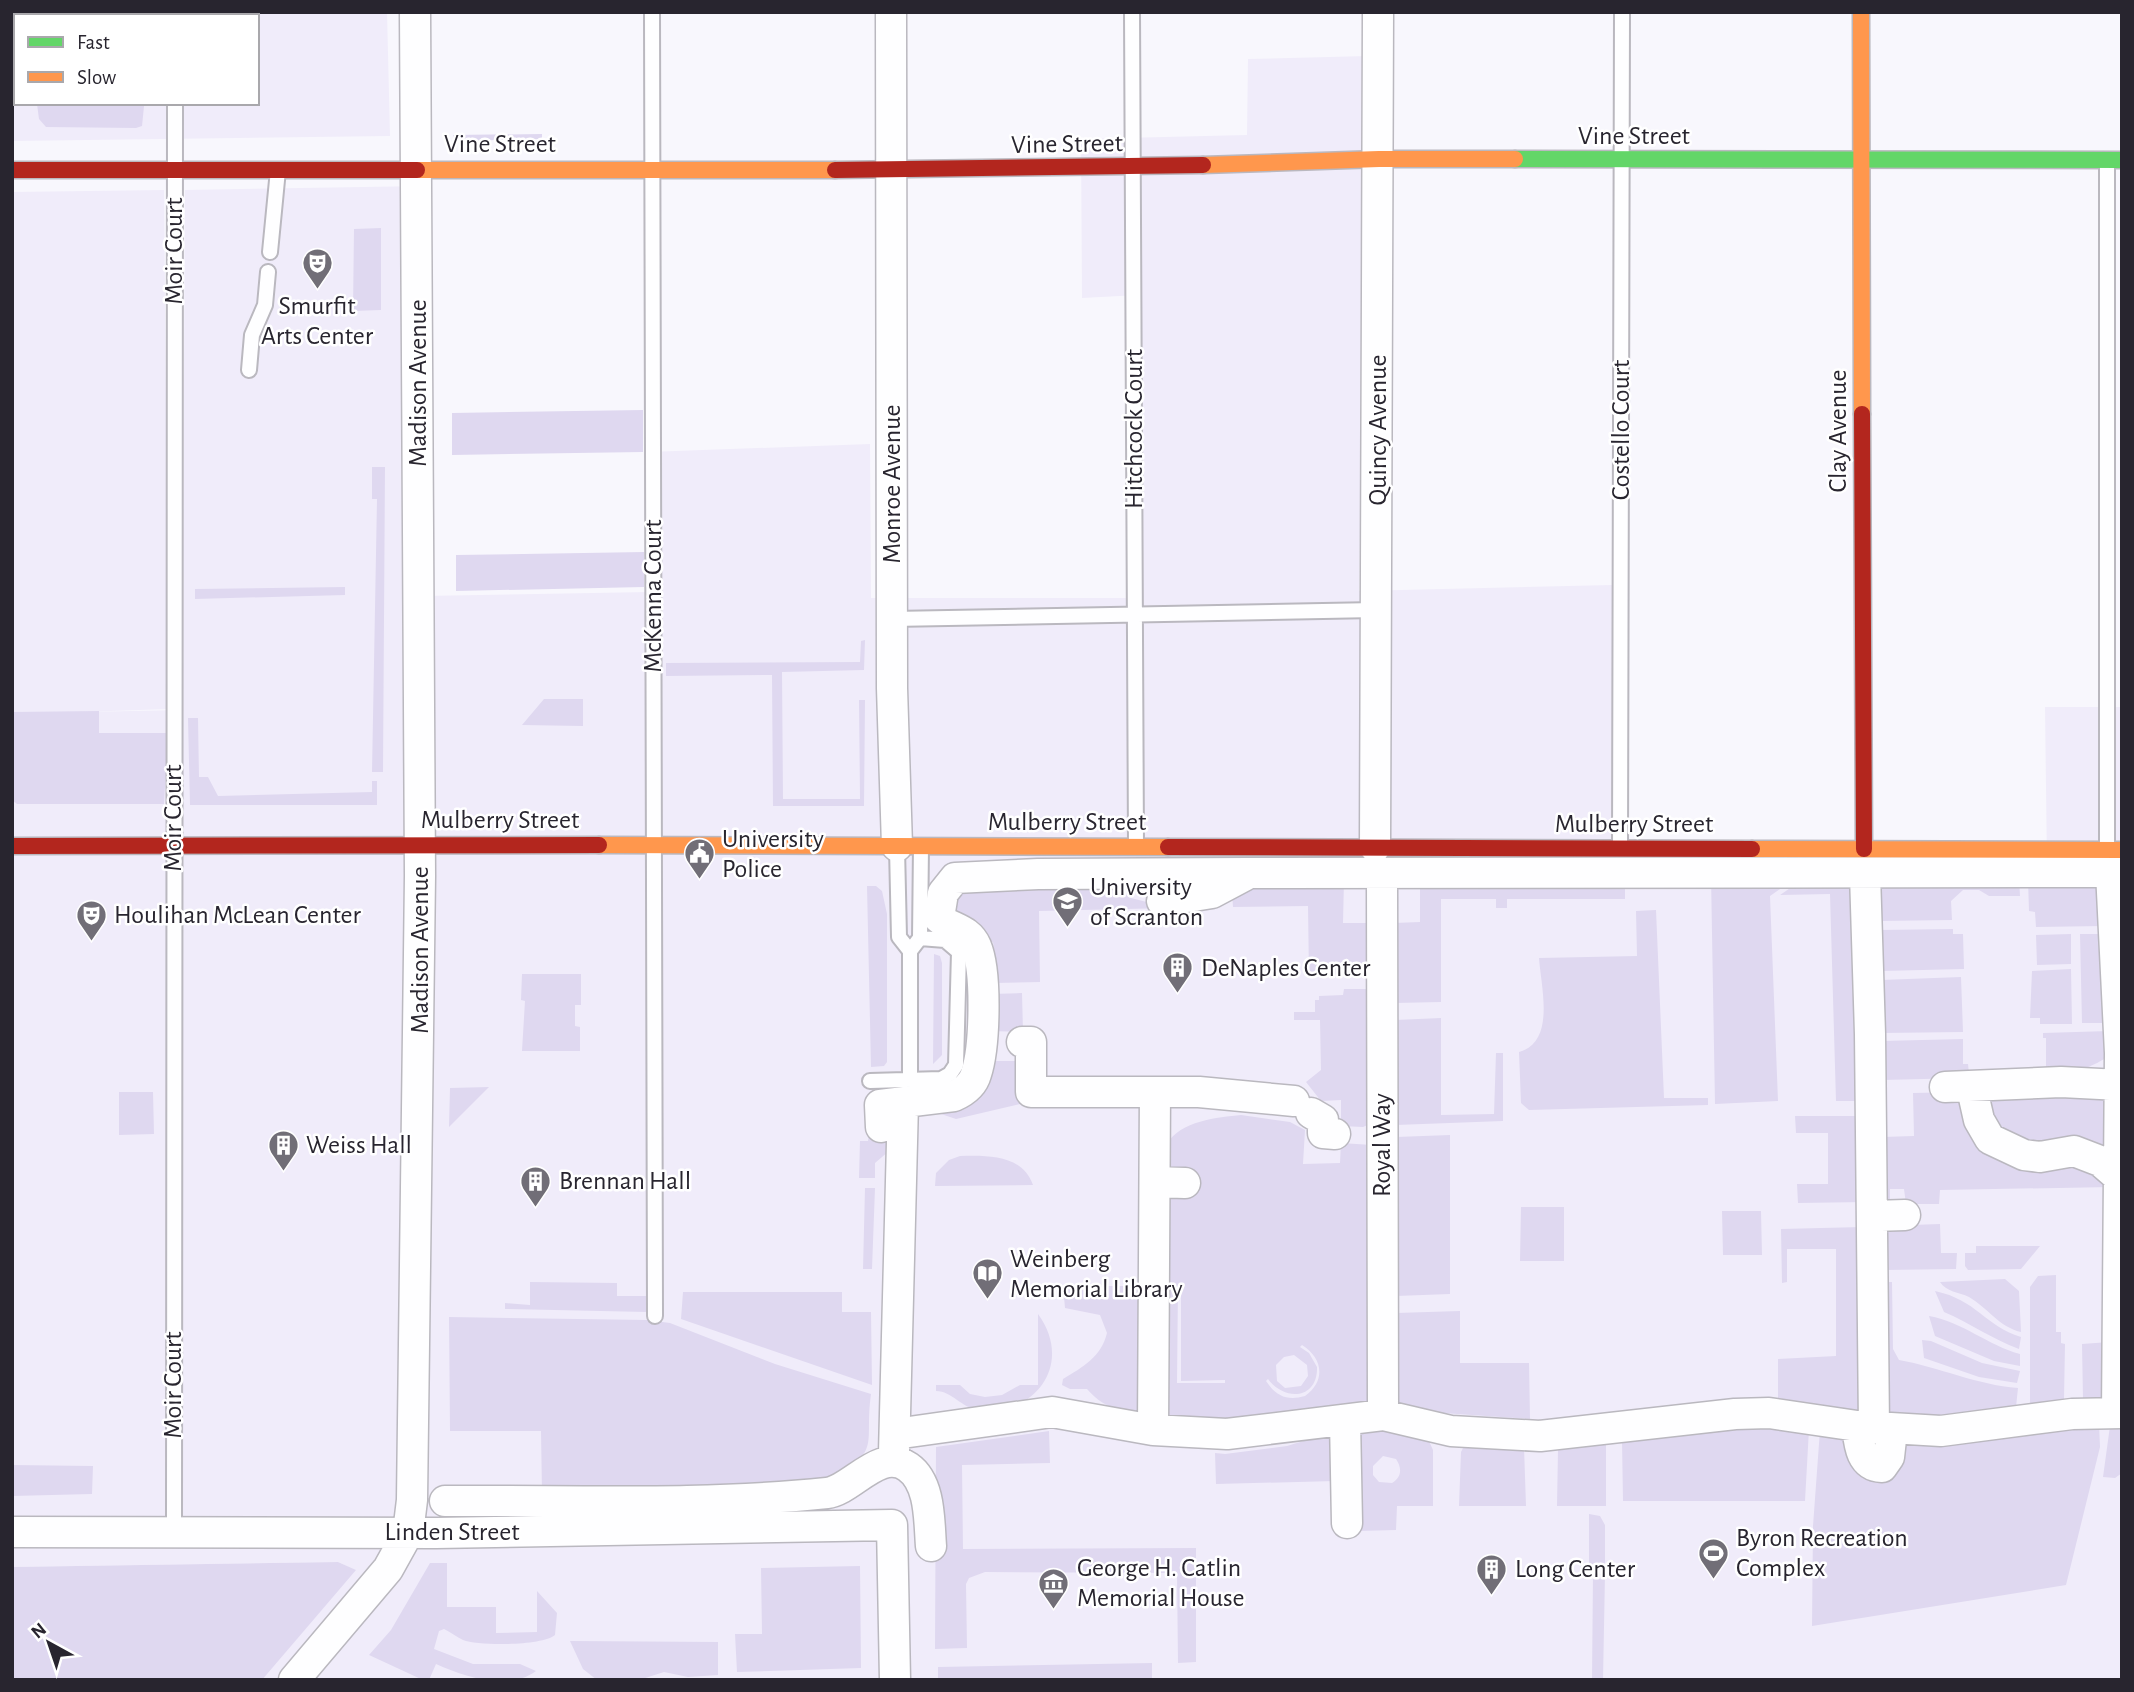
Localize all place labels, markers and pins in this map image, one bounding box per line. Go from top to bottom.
theatre icon: Smurfit Arts Center [300,246,334,290]
place label: Smurfit Arts Center [261,293,374,349]
place label: University Police [722,826,824,882]
public building icon: University Police [682,837,716,881]
place label: University of Scranton [1090,874,1203,930]
school or university icon: University of Scranton [1050,885,1084,929]
theatre icon: Houlihan McLean Center [74,898,108,942]
place label: Houlihan McLean Center [114,902,361,928]
building icon: DeNaples Center [1161,951,1195,995]
place label: DeNaples Center [1201,955,1371,981]
building icon: Weiss Hall [266,1128,300,1172]
place label: Weiss Hall [306,1132,412,1158]
building icon: Brennan Hall [519,1164,553,1208]
place label: Brennan Hall [559,1168,691,1194]
place label: Weinberg Memorial Library [1010,1246,1183,1302]
library icon: Weinberg Memorial Library [970,1257,1004,1301]
place label: Byron Recreation Complex [1736,1525,1908,1581]
sports icon: Byron Recreation Complex [1696,1536,1730,1580]
building icon: Long Center [1475,1552,1509,1596]
place label: George H. Catlin Memorial House [1077,1555,1245,1611]
place label: Long Center [1515,1556,1636,1582]
museum icon: George H. Catlin Memorial House [1037,1566,1071,1610]

